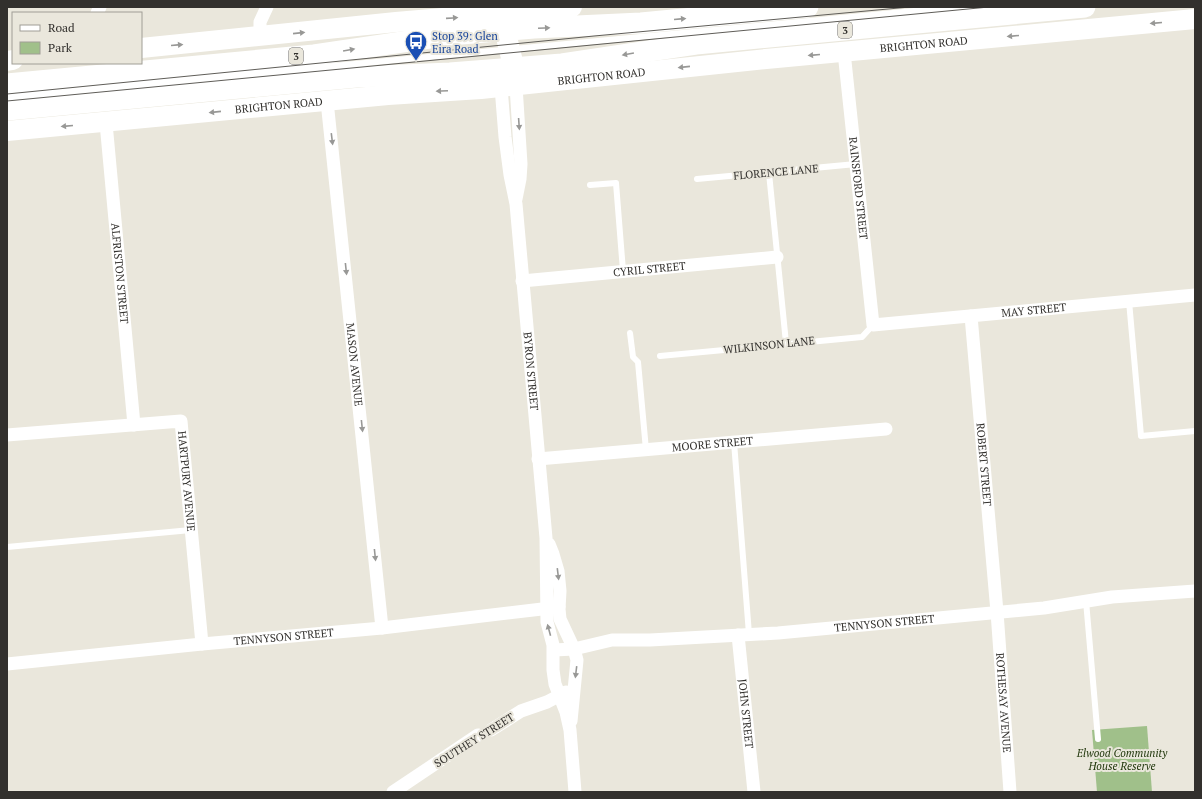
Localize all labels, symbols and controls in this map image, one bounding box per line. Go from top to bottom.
legend [12,12,142,64]
one-way arrow [446,14,458,21]
one-way arrow [674,16,686,22]
text: Road [48,20,75,35]
one-way arrow [1150,20,1162,27]
road number: 3 [838,22,852,38]
one-way arrow [538,24,550,31]
one-way arrow [293,29,305,36]
bus stop icon: Stop 39: Glen Eira Road [403,29,429,62]
place label: Stop 39: Glen Eira Road [432,29,498,56]
street label: BRIGHTON ROAD [879,33,969,55]
one-way arrow [1007,33,1019,39]
text: Park [48,40,73,55]
one-way arrow [171,41,183,48]
one-way arrow [343,47,355,53]
road number: 3 [289,48,303,64]
one-way arrow [622,51,634,57]
one-way arrow [808,51,820,58]
one-way arrow [678,64,690,70]
street label: BRIGHTON ROAD [557,65,646,88]
one-way arrow [436,88,448,95]
street label: BRIGHTON ROAD [234,94,324,116]
one-way arrow [209,109,221,115]
one-way arrow [515,118,522,130]
one-way arrow [61,122,73,129]
one-way arrow [329,133,335,145]
street label: RAINSFORD STREET [846,136,871,241]
street label: FLORENCE LANE [733,161,819,183]
street label: ALFRISTON STREET [108,222,132,325]
street label: CYRIL STREET [612,259,687,279]
one-way arrow [342,263,349,275]
street label: MAY STREET [1001,300,1067,320]
street label: MASON AVENUE [343,322,366,407]
street label: BYRON STREET [521,331,542,411]
street label: WILKINSON LANE [723,333,815,357]
one-way arrow [358,420,365,432]
street label: ROBERT STREET [973,422,995,507]
street label: HARTPURY AVENUE [175,430,198,532]
street label: MOORE STREET [671,433,754,454]
one-way arrow [372,549,378,561]
one-way arrow [555,568,561,580]
street label: TENNYSON STREET [834,611,935,635]
one-way arrow [545,624,551,637]
street label: TENNYSON STREET [233,625,335,648]
street label: ROTHESAY AVENUE [993,652,1014,753]
one-way arrow [573,666,579,678]
street label: JOHN STREET [735,678,757,749]
street label: SOUTHEY STREET [431,710,517,770]
park label: Elwood Community House Reserve [1076,746,1168,773]

